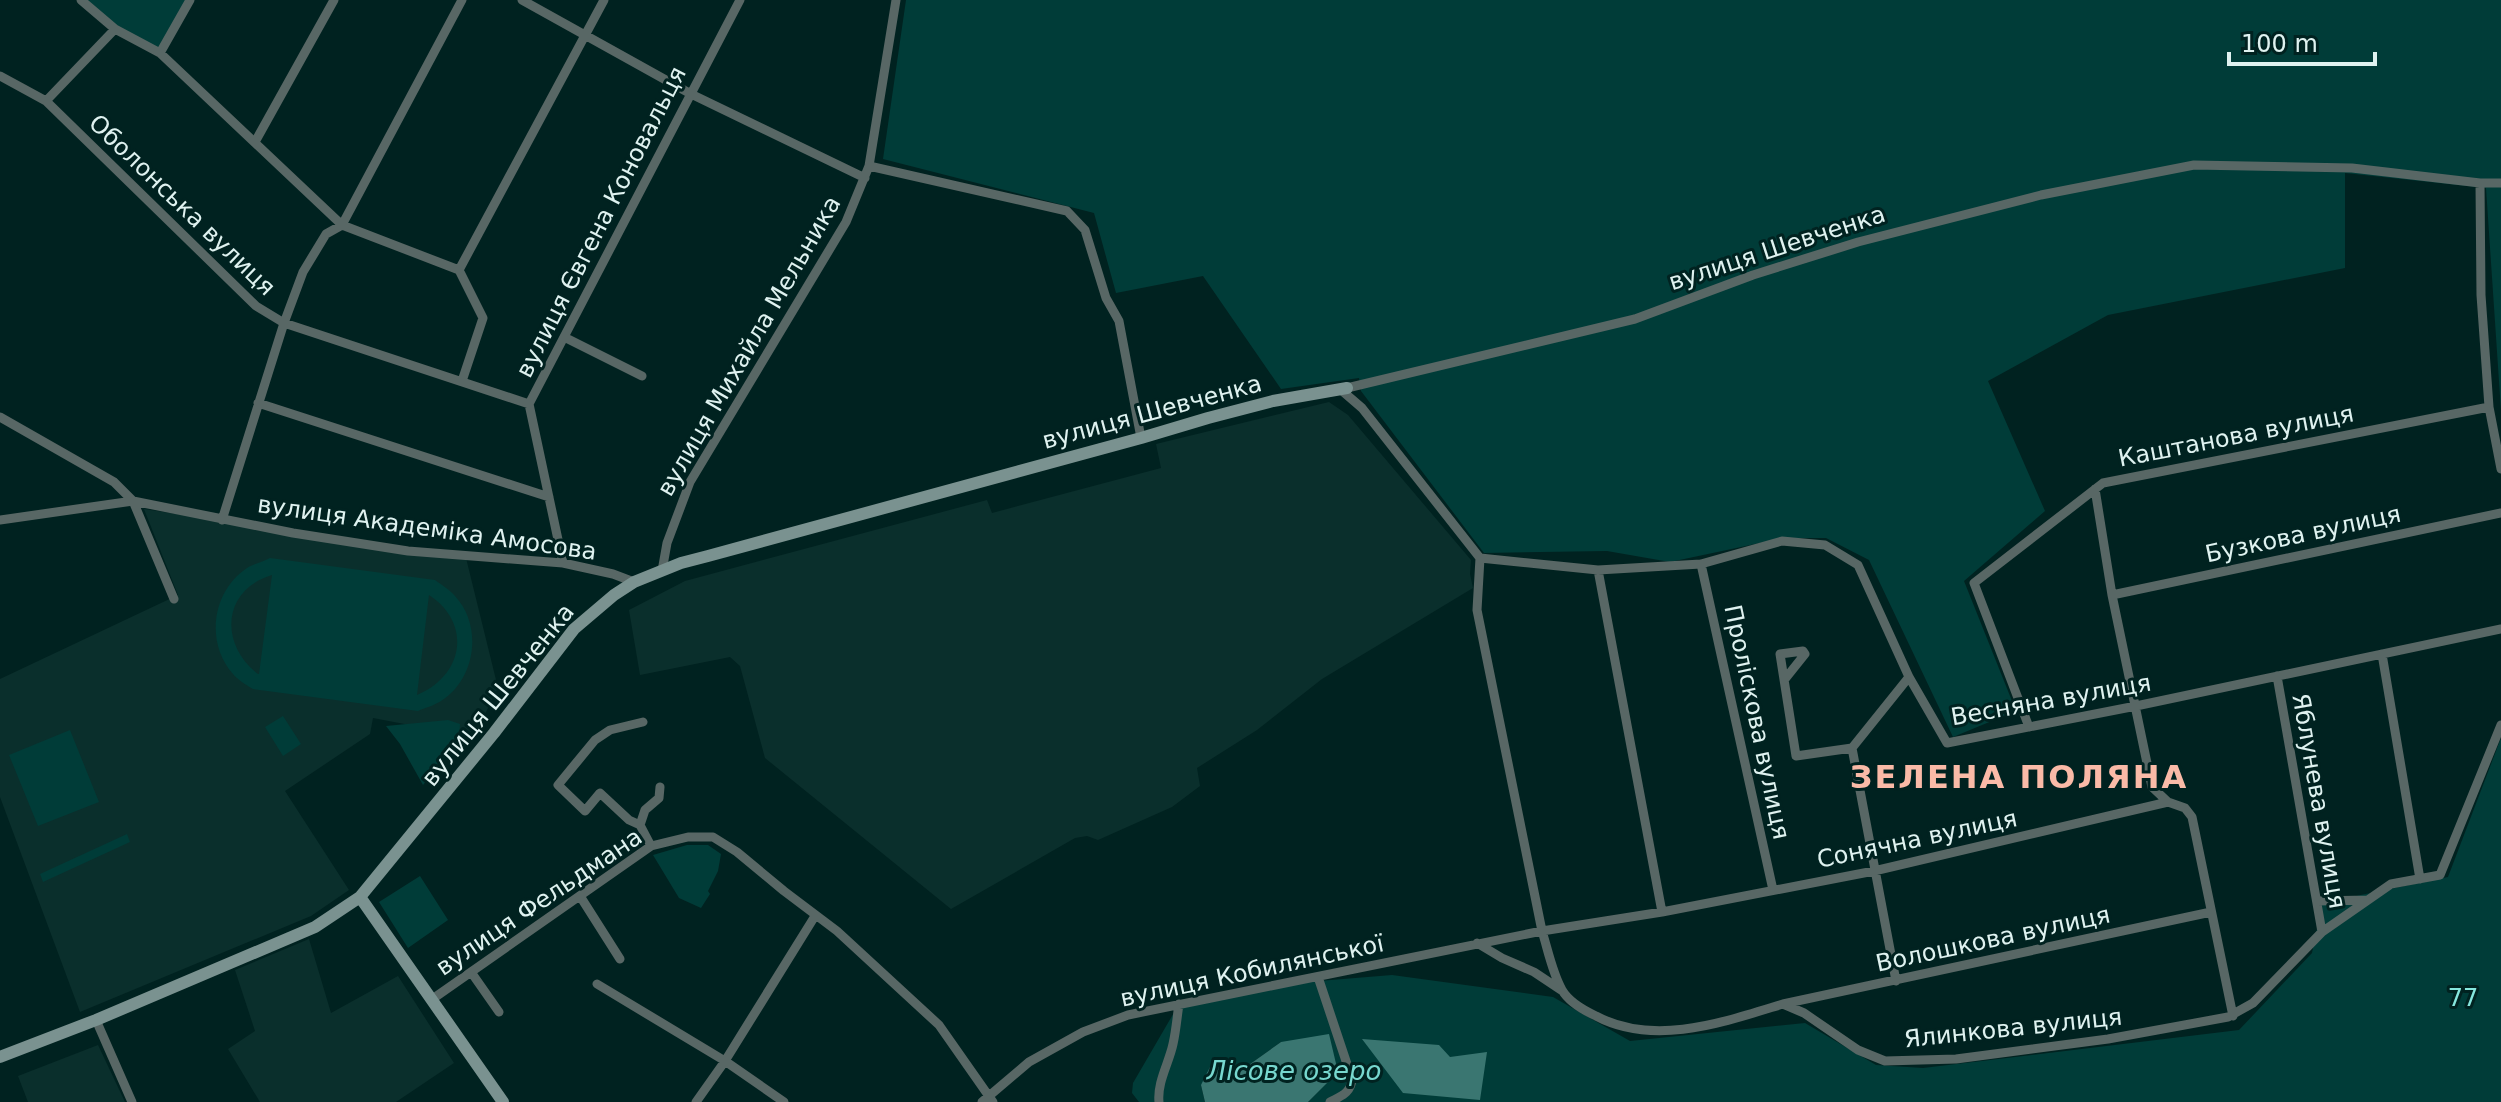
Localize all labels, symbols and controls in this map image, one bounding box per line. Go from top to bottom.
scale bar [2229,16,2375,66]
text: 100 m [2241,30,2318,58]
street label: вулиця Євгена Коновальця [510,62,692,382]
street label: Оболонська вулиця [83,109,281,301]
street label: вулиця Михайла Мельника [651,191,847,501]
street label: вулиця Шевченка [1665,200,1889,296]
street label: вулиця Шевченка [1039,369,1265,455]
street label: Каштанова вулиця [2116,399,2356,473]
street label: вулиця Академіка Амосова [256,490,598,566]
street label: Бузкова вулиця [2203,500,2403,568]
street label: вулиця Шевченка [416,598,580,792]
street label: Проліскова вулиця [1718,602,1796,842]
street label: Весняна вулиця [1949,669,2153,731]
street label: Яблунева вулиця [2286,691,2352,911]
district label: ЗЕЛЕНА ПОЛЯНА [1850,758,2188,796]
street label: Сонячна вулиця [1814,804,2020,874]
street label: вулиця Фельдмана [431,823,647,981]
street label: Волошкова вулиця [1873,900,2113,978]
street label: вулиця Кобилянської [1118,929,1387,1013]
park label: 77 [2448,984,2478,1012]
street label: Ялинкова вулиця [1903,1003,2123,1053]
water label: Лісове озеро [1206,1056,1381,1086]

